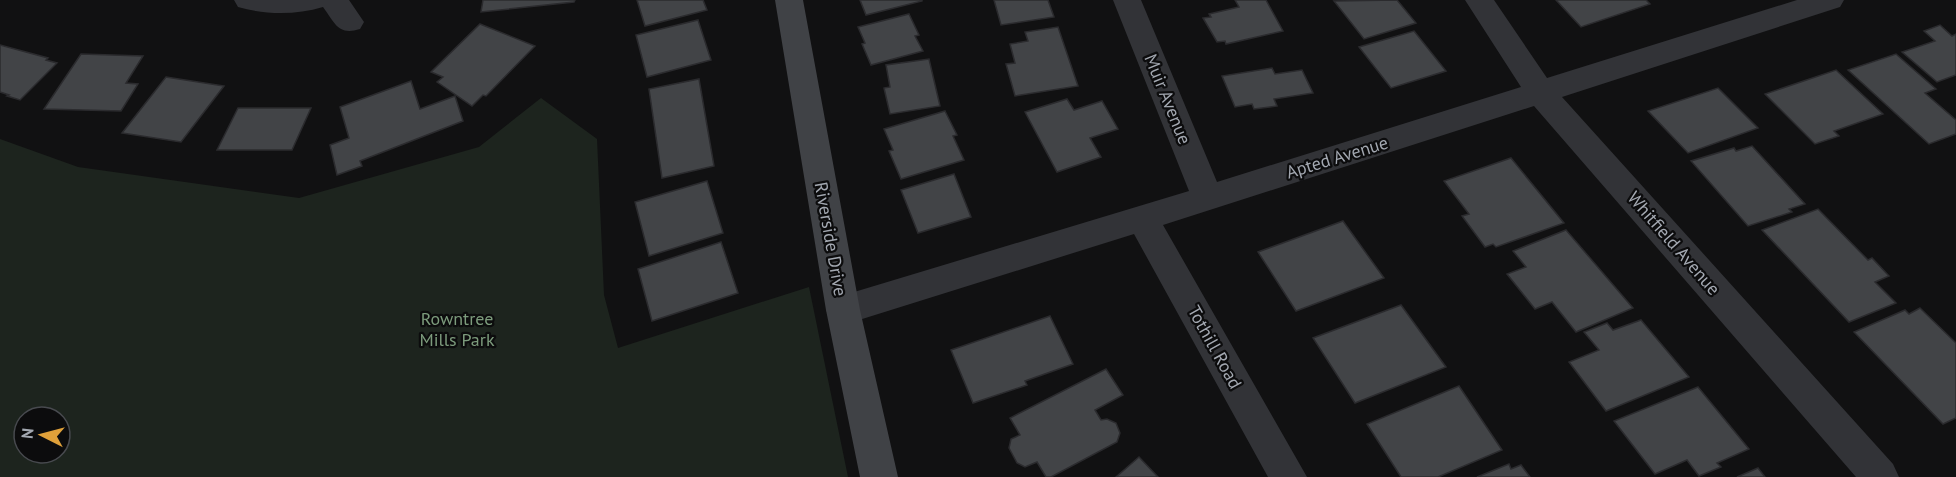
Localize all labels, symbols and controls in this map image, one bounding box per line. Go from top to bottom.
street label: Muir Avenue [1139,50,1197,148]
street label: Apted Avenue [1283,131,1391,183]
street label: Riverside Drive [810,180,852,298]
street label: Whitfield Avenue [1623,186,1725,300]
street label: Tothill Road [1183,301,1247,393]
park label: Rowntree Mills Park [419,307,495,351]
north arrow [12,405,72,465]
text: N [17,427,38,440]

